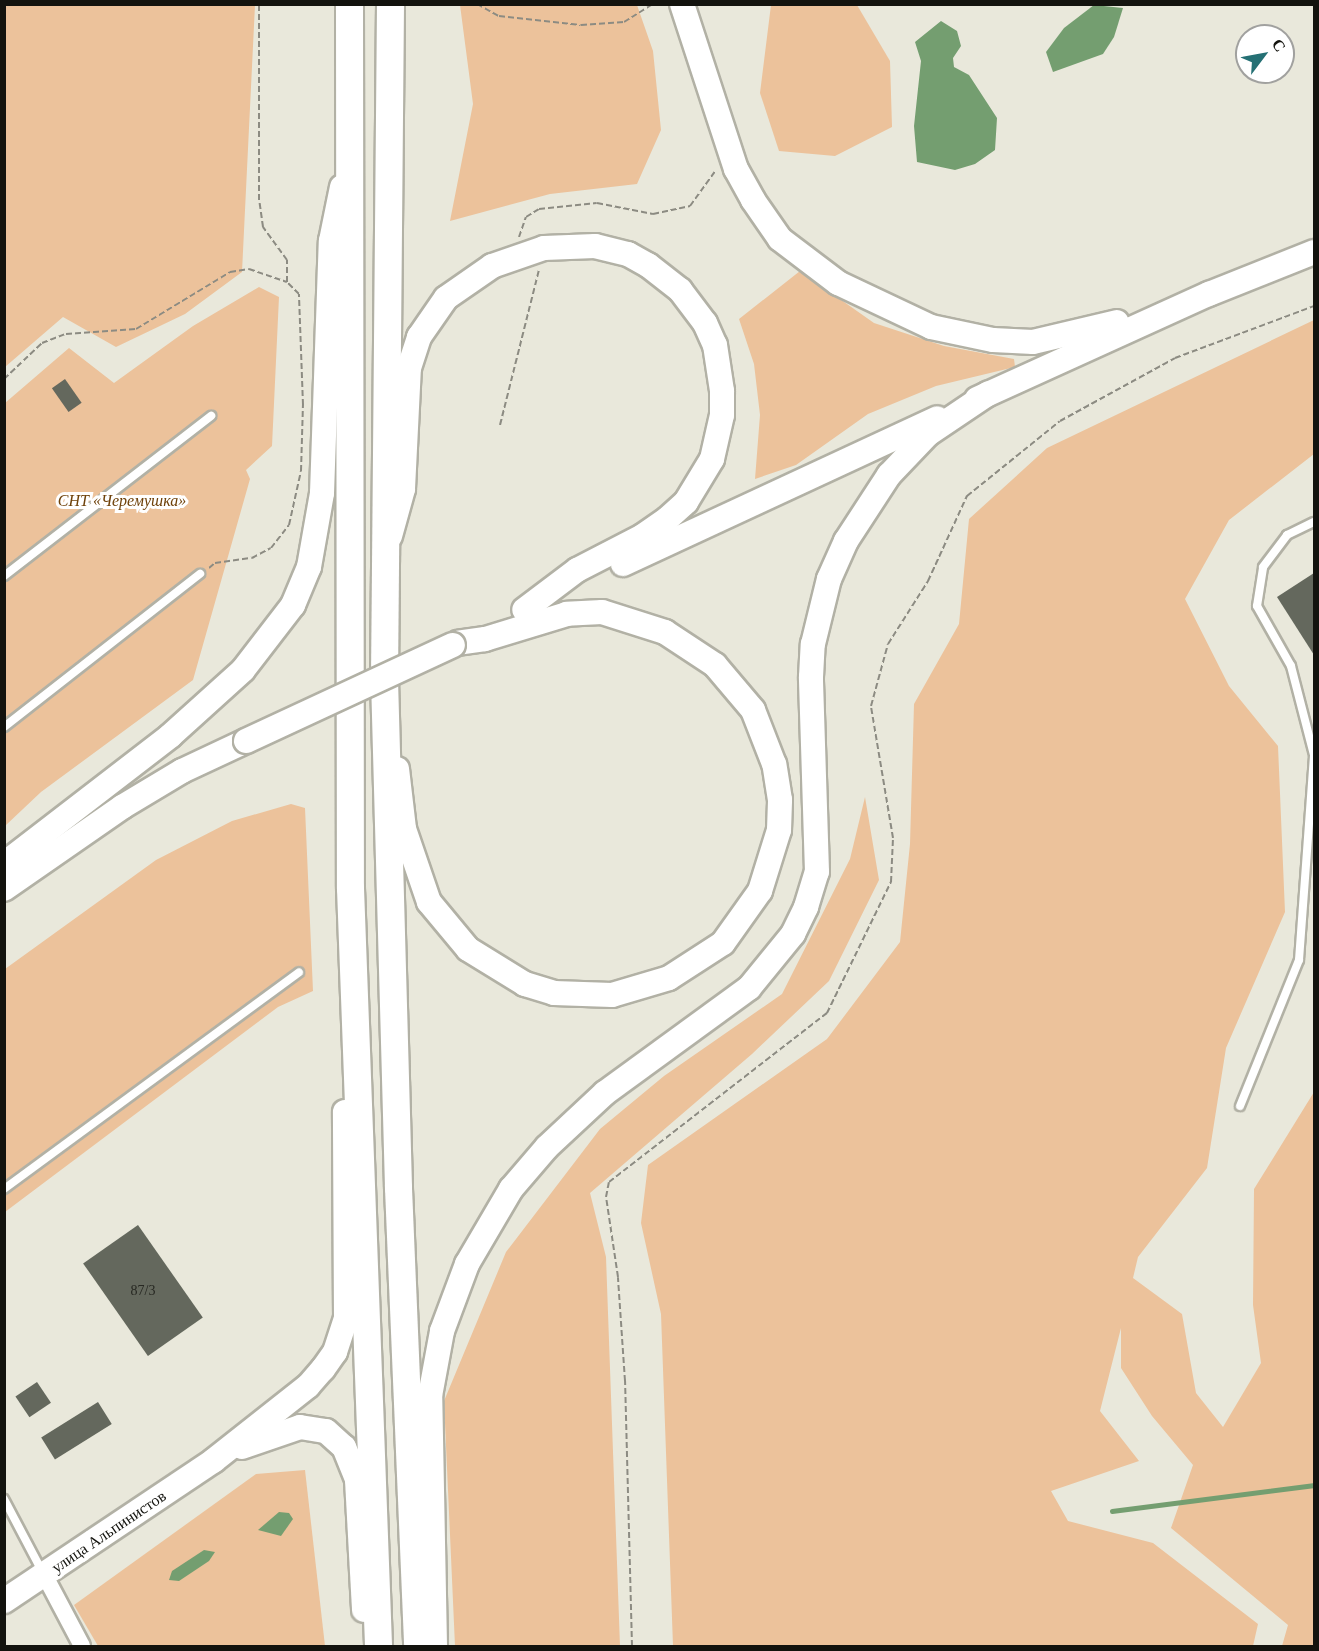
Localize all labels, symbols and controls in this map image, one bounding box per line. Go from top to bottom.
north arrow [1235,24,1295,84]
text: С [1269,36,1289,55]
park label: СНТ «Черемушка» [58,491,186,511]
house number: 87/3 [131,1283,155,1299]
street label: улица Альпинистов [48,1487,170,1577]

